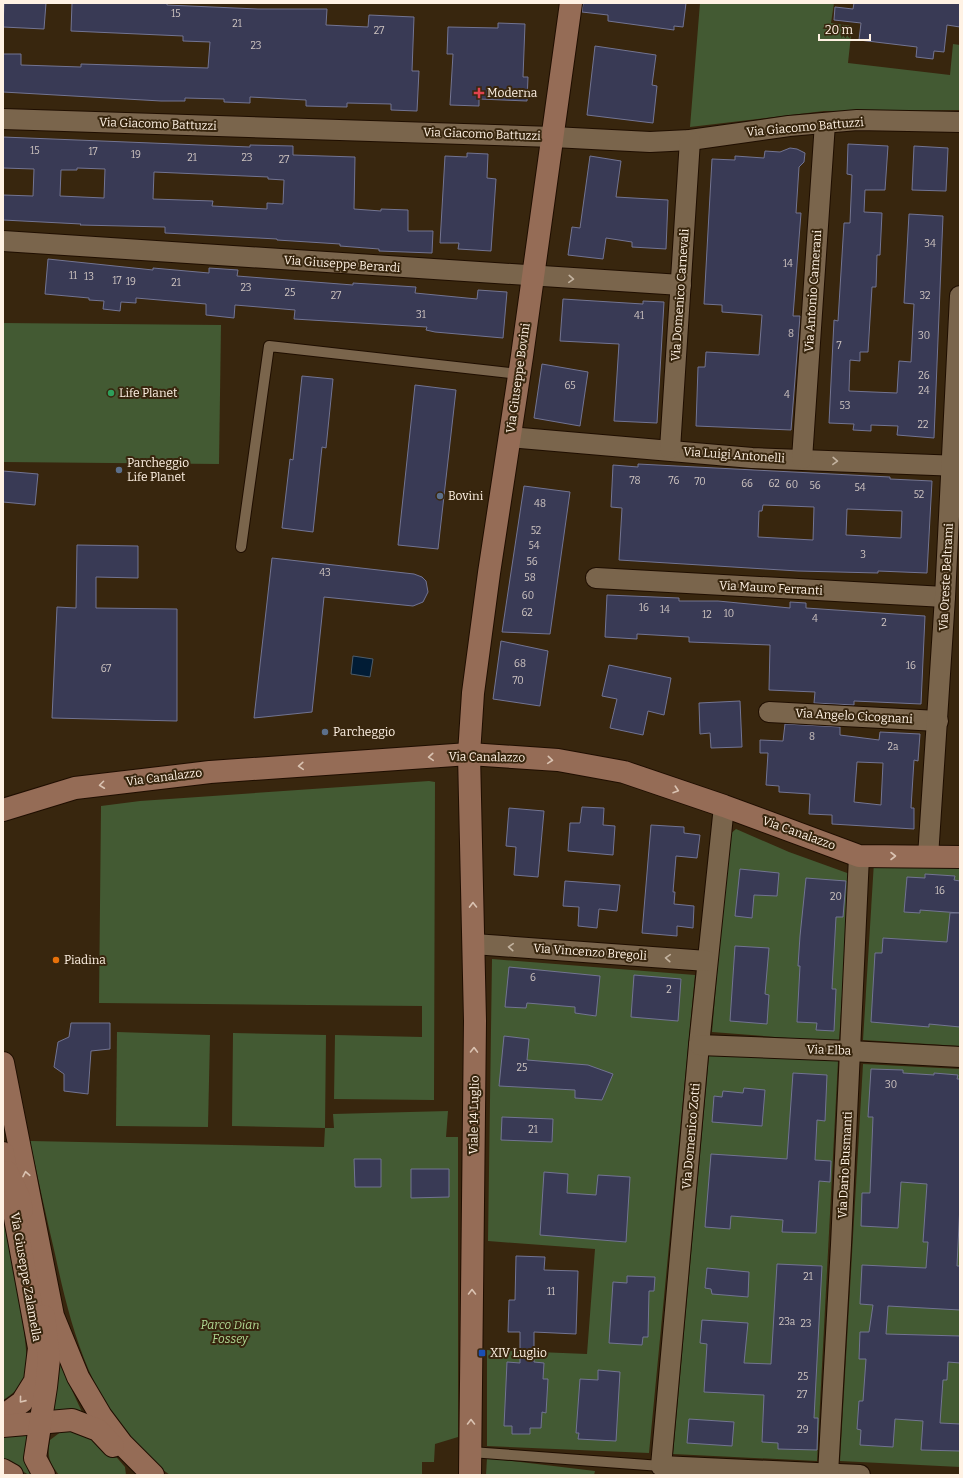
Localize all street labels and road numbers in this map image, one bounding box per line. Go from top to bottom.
street label: Via Giacomo Battuzzi [99,115,217,133]
street label: Via Giacomo Battuzzi [746,115,865,139]
street label: Via Giacomo Battuzzi [423,125,541,143]
street label: Via Domenico Carnevali [668,228,692,362]
street label: Via Antonio Camerani [802,229,824,352]
street label: Via Giuseppe Berardi [283,253,401,275]
street label: Via Giuseppe Bovini [503,322,533,434]
street label: Via Luigi Antonelli [683,444,786,466]
street label: Via Oreste Beltrami [936,522,956,631]
street label: Via Mauro Ferranti [719,578,824,598]
street label: Via Angelo Cicognani [795,706,913,726]
street label: Via Canalazzo [449,749,526,765]
street label: Via Canalazzo [125,765,203,789]
street label: Via Canalazzo [761,813,838,853]
street label: Via Vincenzo Bregoli [533,941,648,963]
street label: Via Elba [806,1042,852,1058]
street label: Viale 14 Luglio [466,1075,482,1155]
street label: Via Domenico Zotti [679,1082,703,1190]
street label: Via Dario Busmanti [835,1111,855,1219]
street label: Via Giuseppe Zalamella [8,1211,44,1343]

